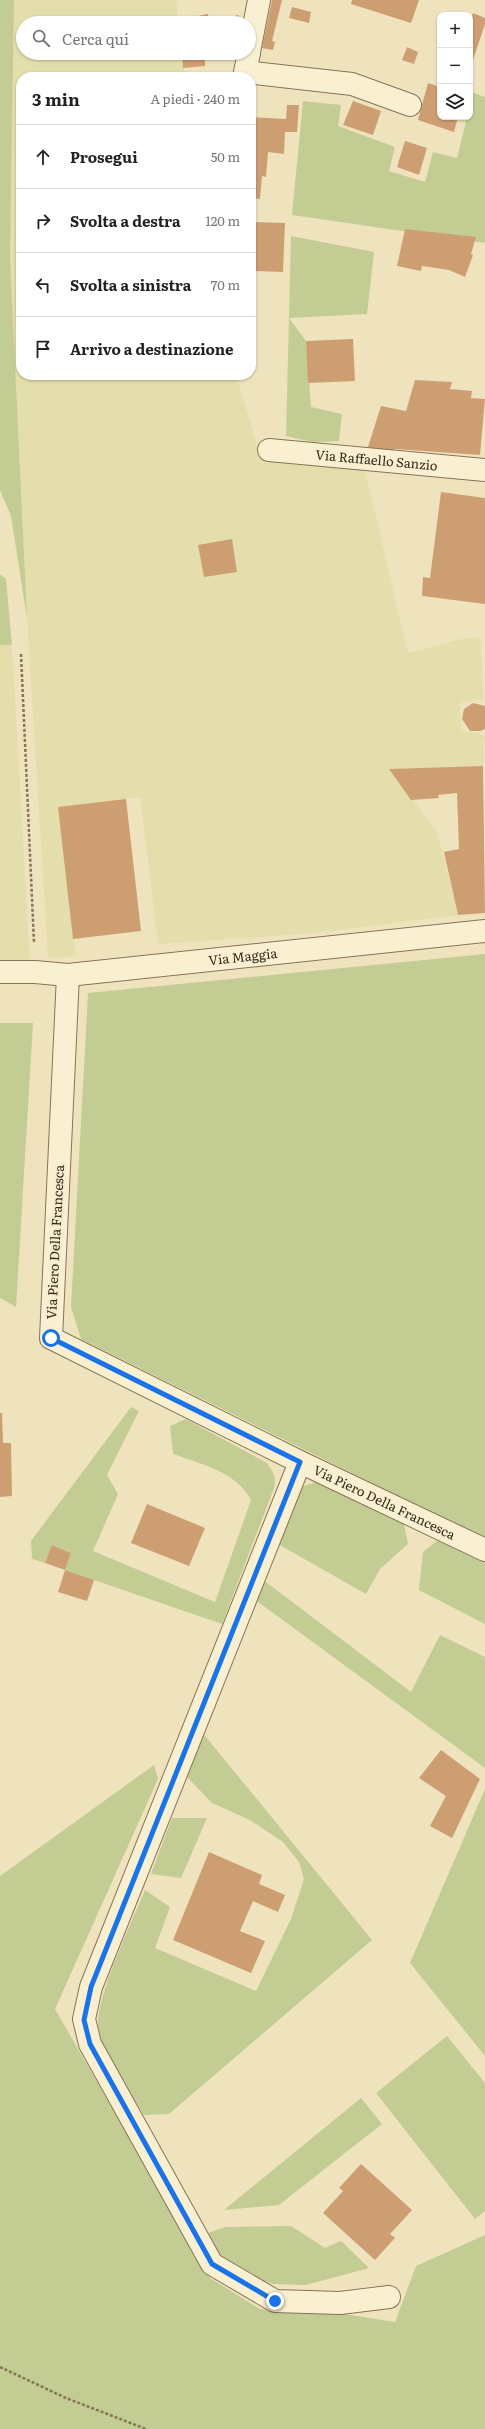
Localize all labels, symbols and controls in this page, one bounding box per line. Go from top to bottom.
map controls [437,12,473,120]
button: + [437,12,473,48]
search box [16,16,256,60]
icon: search [30,27,52,49]
text: Cerca qui [62,27,129,50]
button: − [437,48,473,84]
button: layers [437,84,473,120]
text: 3 min [32,86,80,111]
text: A piedi · 240 m [150,89,240,108]
text: Prosegui [70,145,138,168]
icon: ahead [32,146,54,168]
text: 50 m [211,147,240,166]
text: Svolta a destra [70,209,181,232]
icon: right [32,210,54,232]
text: 120 m [205,211,240,230]
text: Svolta a sinistra [70,273,191,296]
icon: left [32,274,54,296]
text: 70 m [211,275,240,294]
text: Arrivo a destinazione [70,337,234,360]
icon: arrive [32,338,54,360]
street label: Via Raffaello Sanzio [315,444,439,475]
street label: Via Maggia [207,943,278,969]
street label: Via Piero Della Francesca [41,1164,68,1320]
route start [42,1329,60,1347]
street label: Via Piero Della Francesca [311,1460,459,1544]
route end [266,2292,284,2310]

